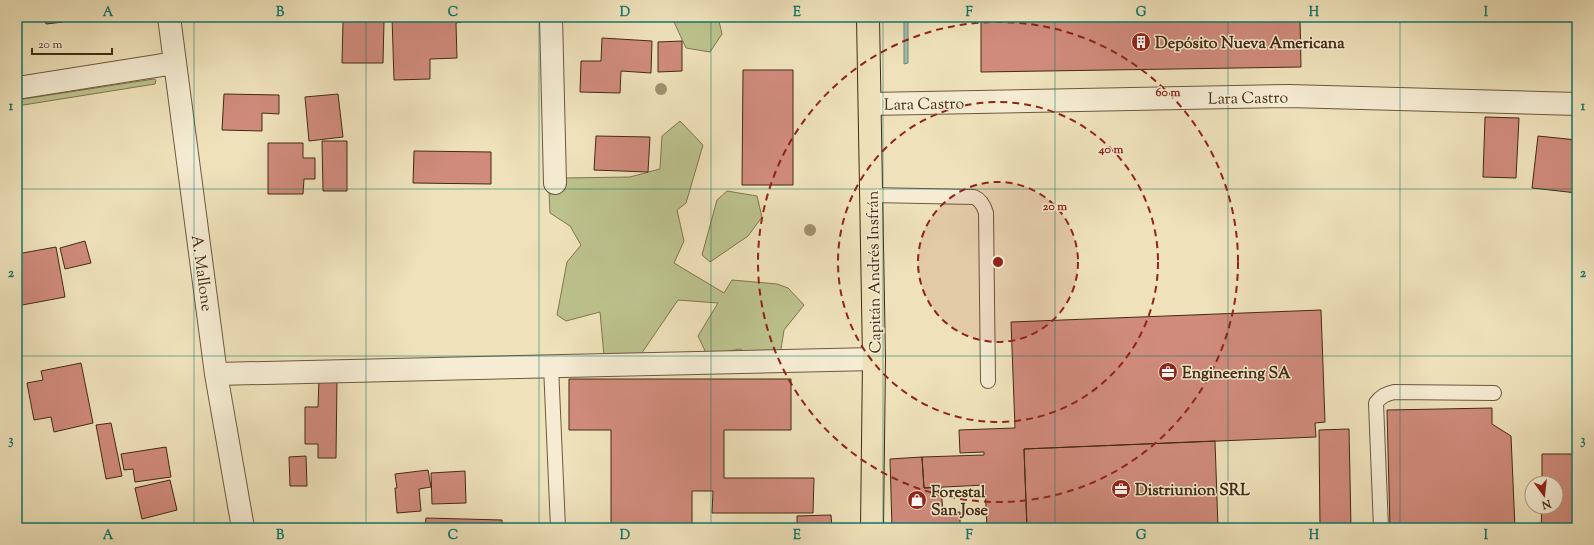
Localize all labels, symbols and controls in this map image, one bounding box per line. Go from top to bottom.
text: A [103,4,114,22]
text: B [276,4,285,22]
text: C [448,4,458,22]
text: D [620,4,630,22]
text: E [793,4,801,22]
text: F [965,4,973,22]
text: G [1136,4,1147,22]
text: H [1309,4,1320,22]
text: I [1484,4,1489,22]
scale bar [32,30,112,56]
building icon: Depósito Nueva Americana [1130,31,1152,53]
place label: Depósito Nueva Americana [1155,33,1345,56]
text: 20 m [38,36,63,54]
text: 60 m [1156,84,1180,102]
street label: Lara Castro [1208,87,1289,112]
street label: Lara Castro [884,93,965,118]
text: 1 [9,98,14,116]
text: 1 [1581,98,1586,116]
text: 40 m [1098,141,1123,159]
street label: Capitán Andrés Insfrán [863,190,888,353]
text: 20 m [1043,198,1067,216]
street label: A. Mallone [184,234,217,313]
centre of rings [991,255,1005,269]
text: 2 [8,265,15,283]
text: 2 [1580,265,1587,283]
office icon: Engineering SA [1157,361,1179,383]
place label: Engineering SA [1182,363,1291,386]
text: 3 [8,432,14,450]
text: 3 [1580,432,1586,450]
north arrow [1524,475,1564,515]
office icon: Distriunion SRL [1110,478,1132,500]
place label: Distriunion SRL [1135,480,1250,503]
place label: Forestal San Jose [931,482,988,523]
shop icon: Forestal San Jose [906,489,928,511]
text: N [1540,495,1554,513]
text: A [103,527,114,545]
text: B [276,527,285,545]
text: C [448,527,458,545]
text: D [620,527,630,545]
text: E [793,527,801,545]
text: F [965,527,973,545]
text: G [1136,527,1147,545]
text: H [1309,527,1320,545]
text: I [1484,527,1489,545]

